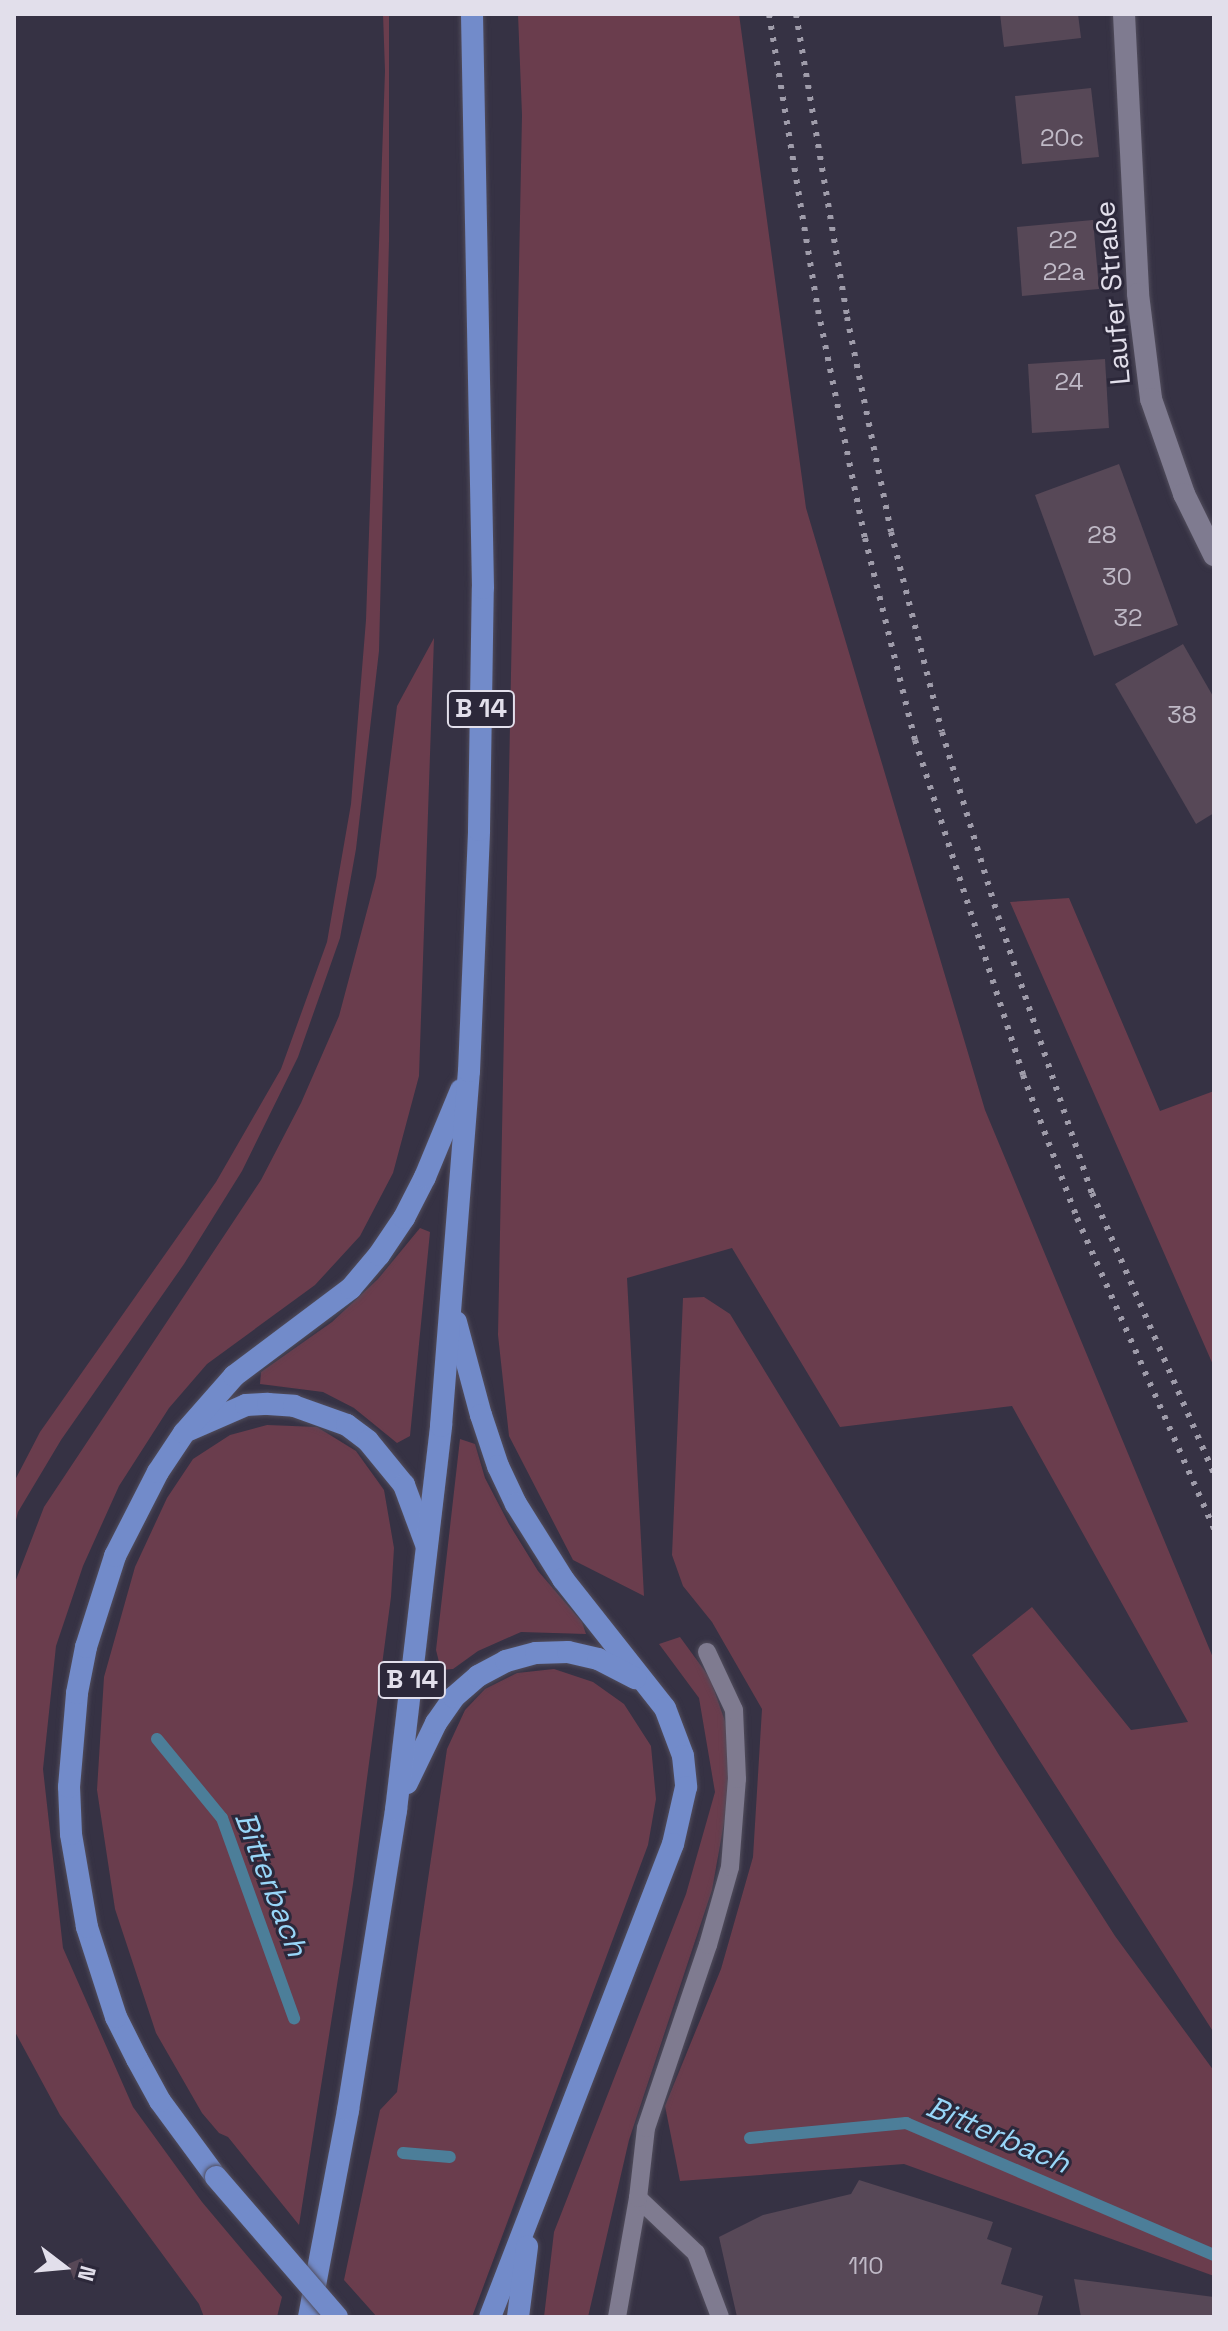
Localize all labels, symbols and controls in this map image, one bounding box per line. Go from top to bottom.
house number: 20c [1040,124,1084,152]
street label: Laufer Straße [1087,200,1137,386]
house number: 22 [1049,226,1077,254]
house number: 22a [1043,258,1085,286]
house number: 24 [1055,368,1083,396]
house number: 28 [1087,521,1117,549]
house number: 30 [1102,563,1132,591]
house number: 32 [1114,604,1142,632]
road number: B 14 [445,687,517,731]
house number: 38 [1167,701,1197,729]
road number: B 14 [376,1658,448,1702]
water label: Bitterbach [227,1807,315,1961]
water label: Bitterbach [921,2089,1075,2181]
north arrow [24,2227,104,2307]
house number: 110 [848,2252,884,2280]
text: N [72,2263,103,2285]

